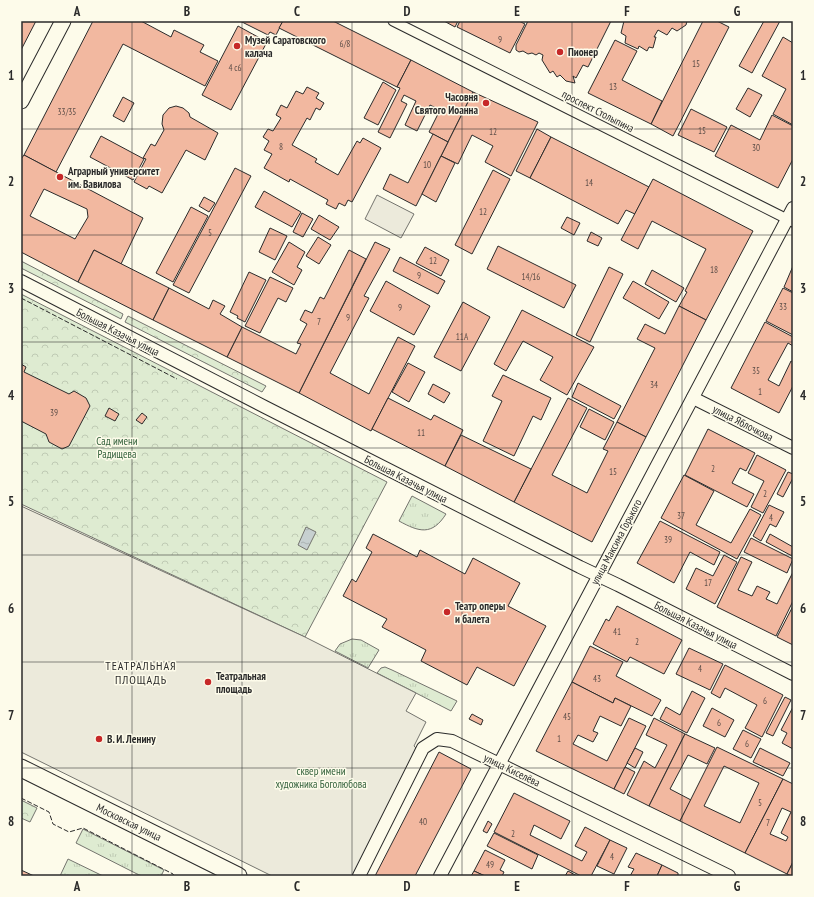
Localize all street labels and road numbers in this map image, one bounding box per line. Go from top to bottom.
street label: проспект Столыпина [560,87,636,135]
street label: Большая Казачья улица [74,305,162,359]
street label: улица Яблочкова [710,402,776,444]
street label: Большая Казачья улица [362,452,450,506]
street label: улица Максима Горького [587,497,645,587]
street label: Большая Казачья улица [652,598,740,652]
street label: улица Киселёва [481,750,543,790]
street label: Московская улица [94,800,164,844]

